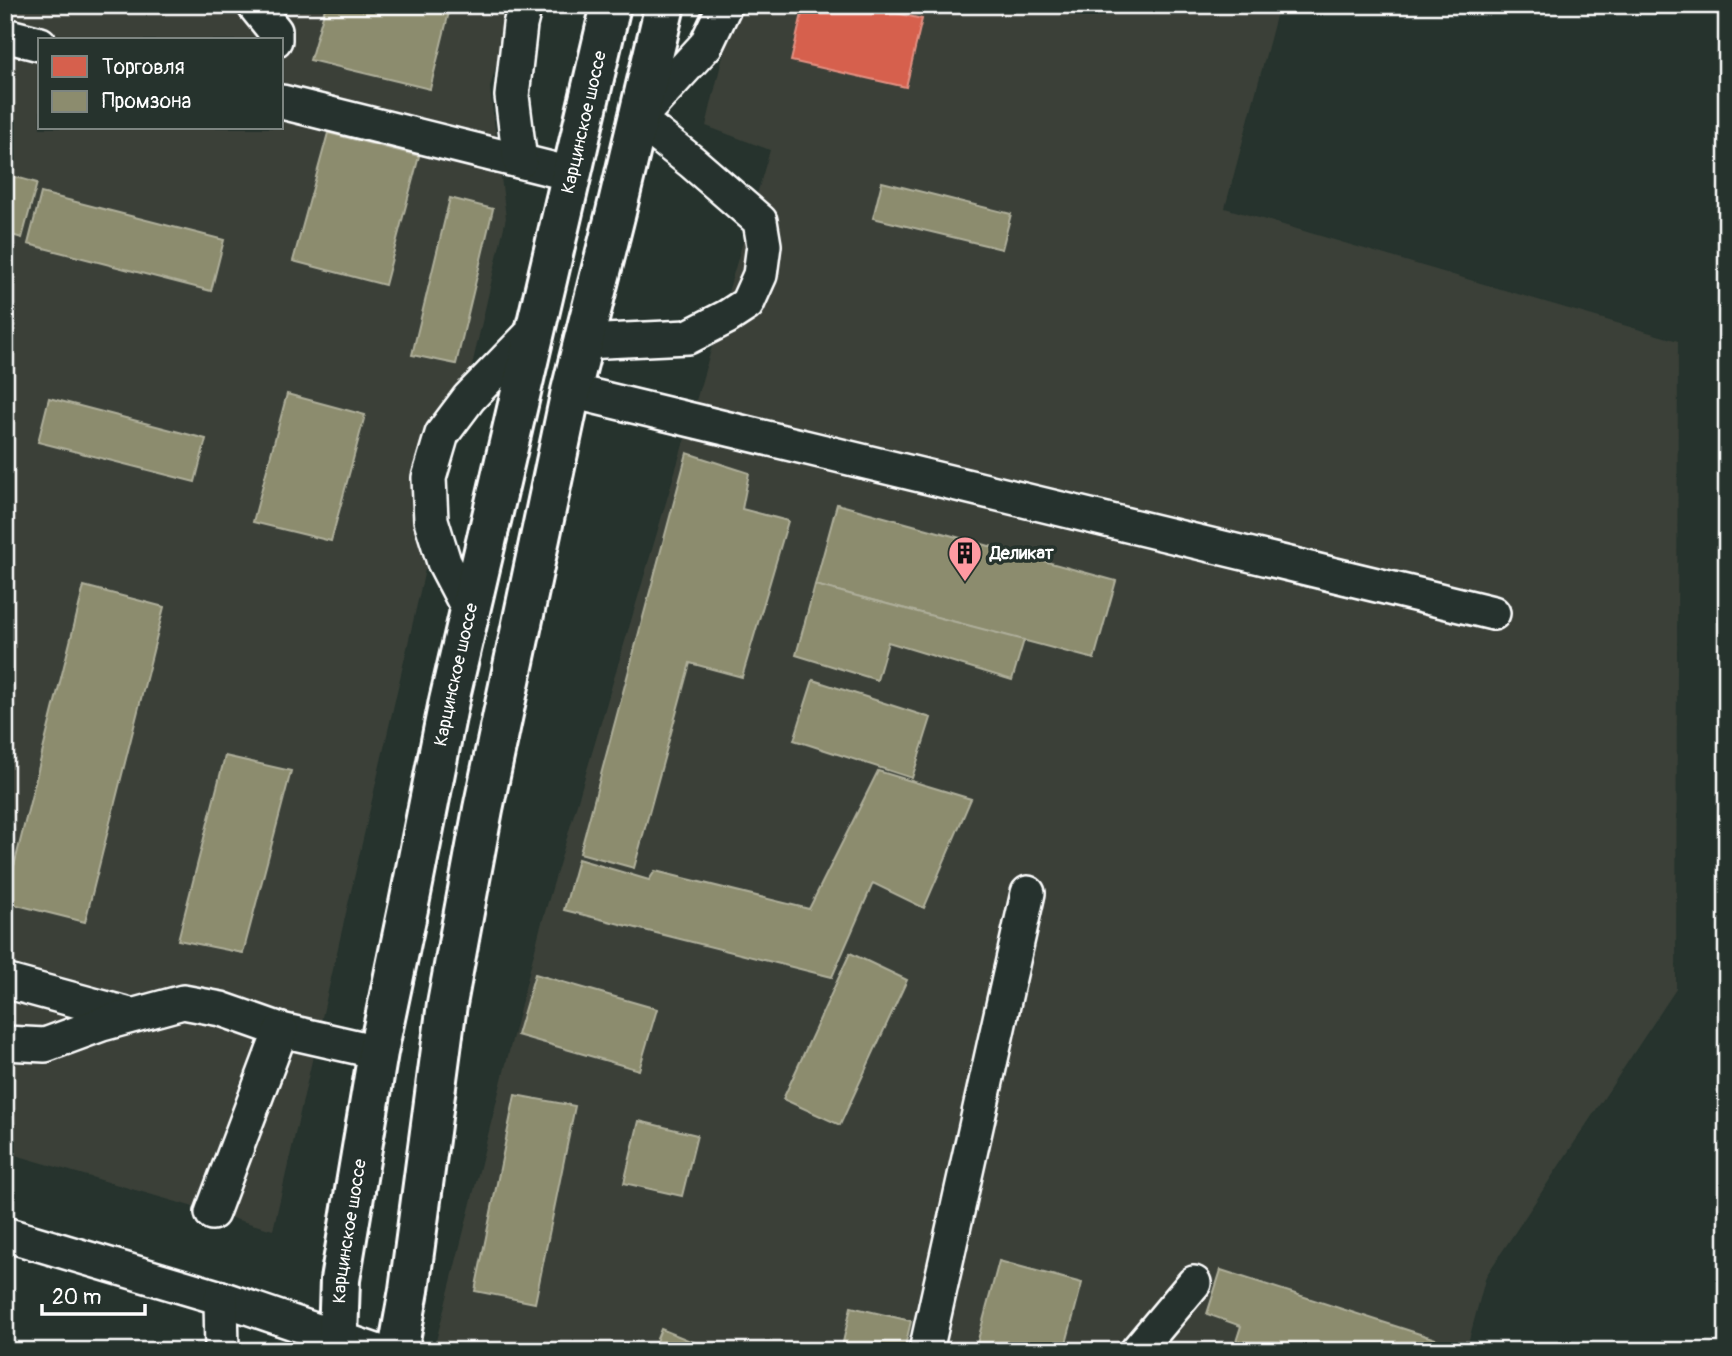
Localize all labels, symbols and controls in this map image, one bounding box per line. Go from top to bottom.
legend [38,38,284,130]
street label: Карцинское шоссе [556,48,612,196]
text: Торговля [102,54,185,81]
text: Промзона [102,88,191,115]
building icon: Деликат [946,534,984,583]
place label: Деликат [989,542,1055,565]
street label: Карцинское шоссе [429,600,483,748]
street label: Карцинское шоссе [328,1157,372,1304]
scale bar [42,1272,145,1316]
text: 20 m [52,1284,101,1311]

